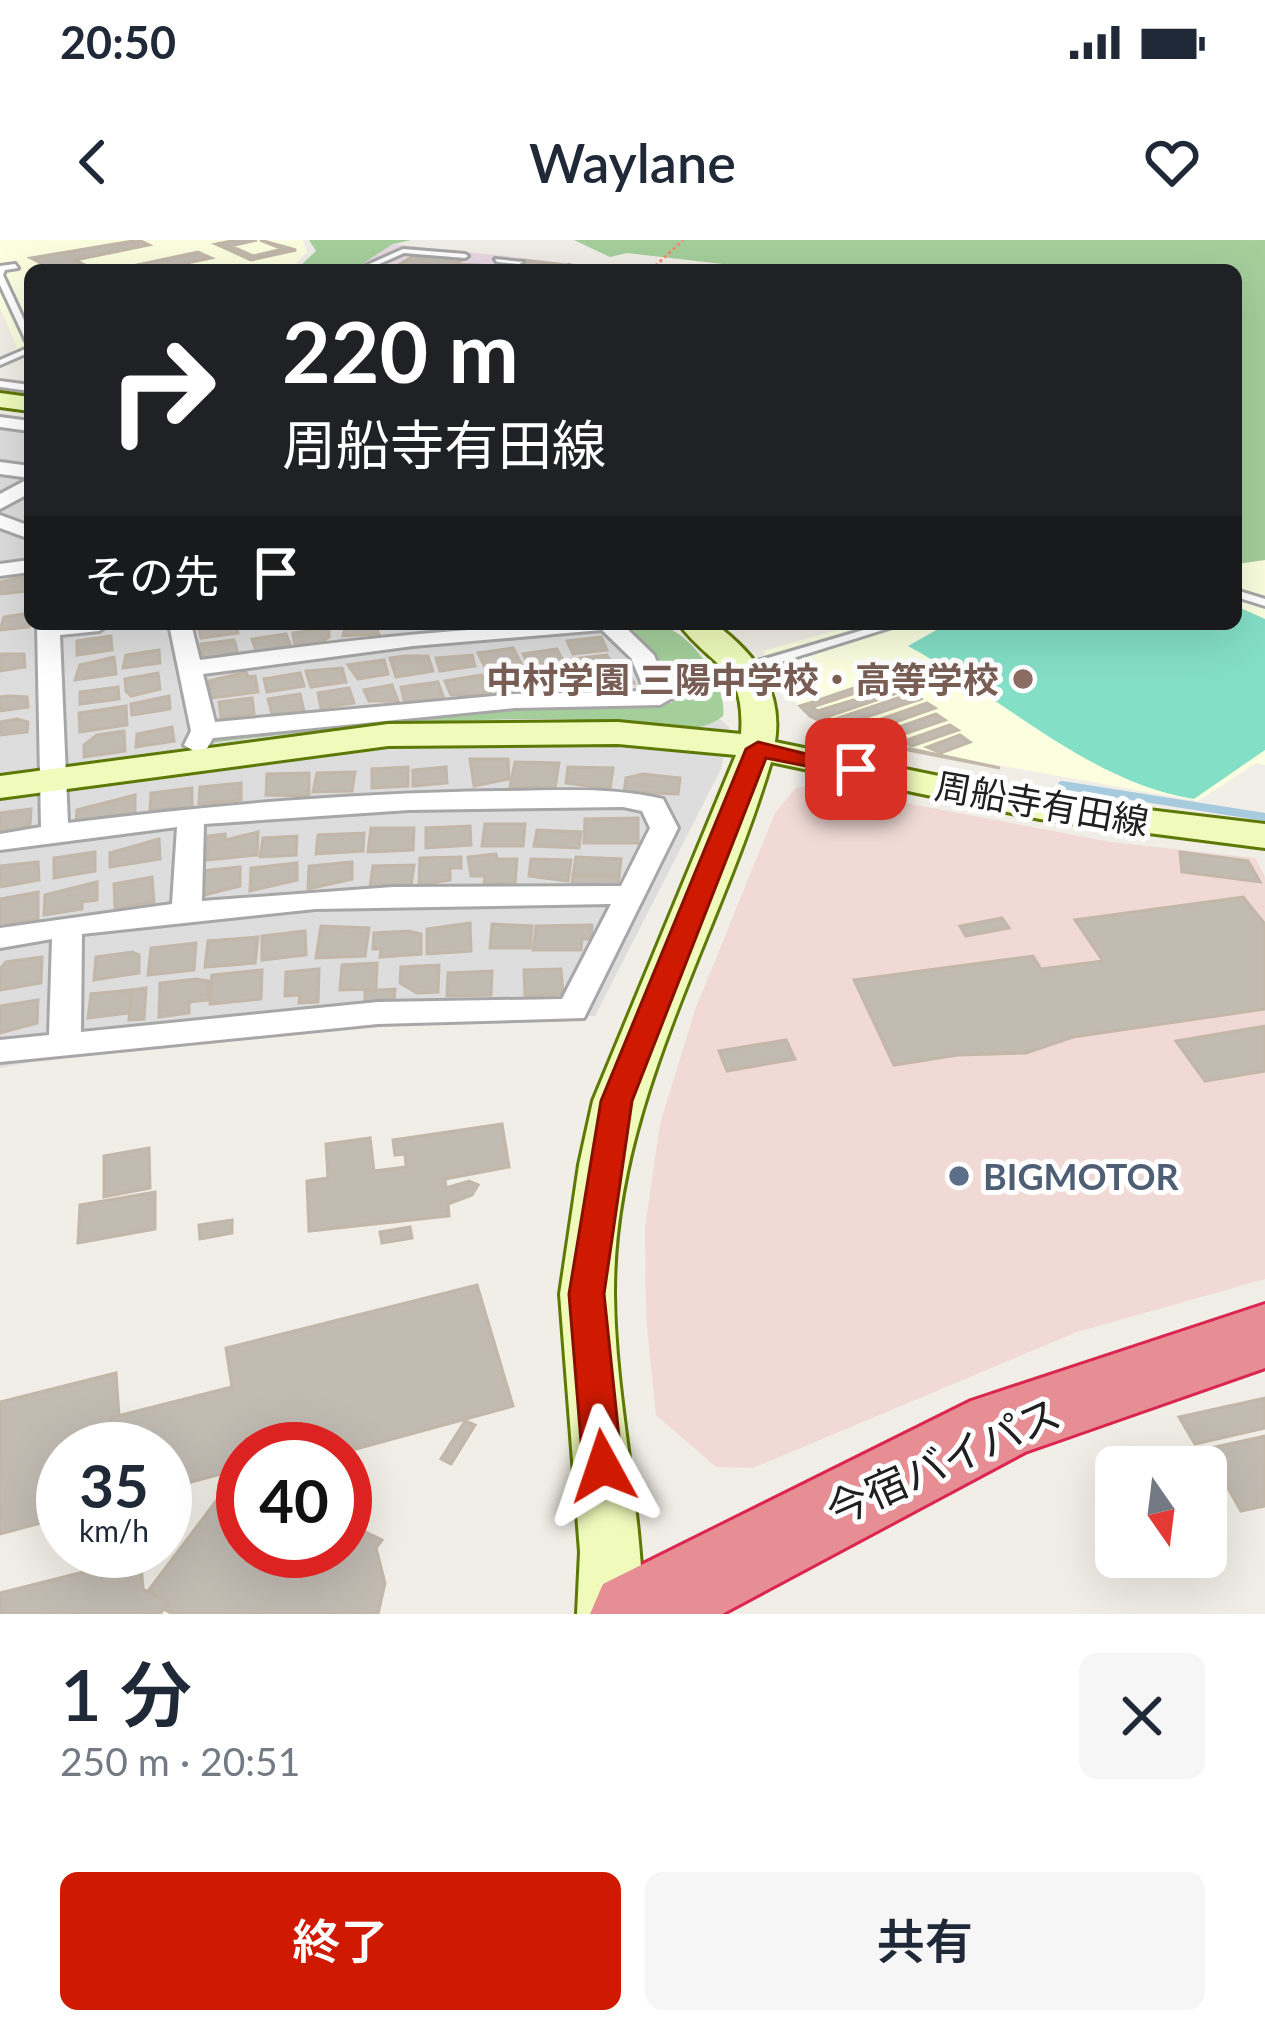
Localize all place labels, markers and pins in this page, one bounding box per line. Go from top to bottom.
place label: 中村学園 三陽中学校・高等学校 [486,657,999,701]
marker: 中村学園 三陽中学校・高等学校 [1010,666,1036,692]
pin [805,718,907,820]
place label: BIGMOTOR [983,1154,1180,1198]
marker: BIGMOTOR [946,1163,972,1189]

